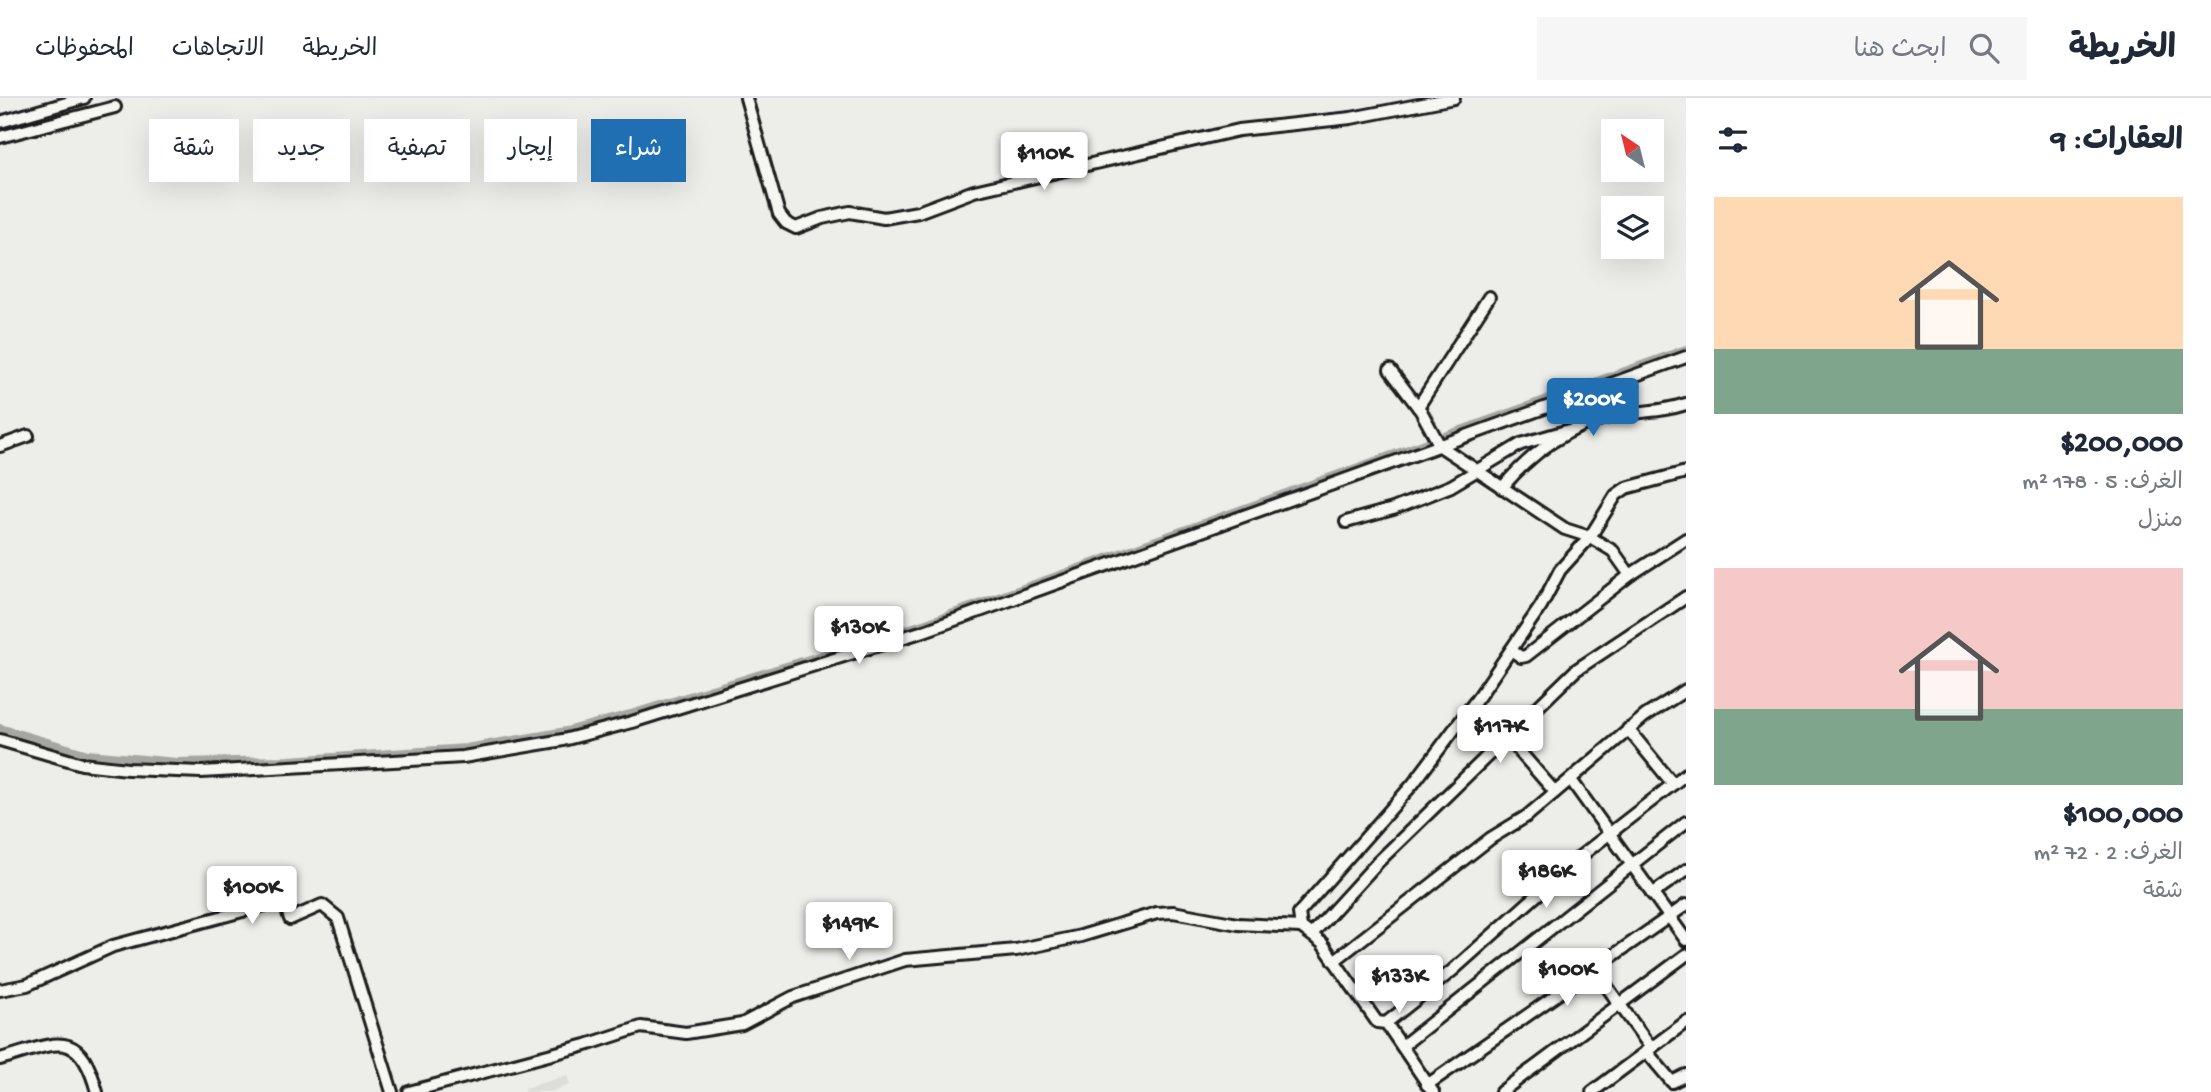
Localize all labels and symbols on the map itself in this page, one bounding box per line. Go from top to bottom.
north arrow [1601,119,1664,182]
pin: $110K [995,132,1093,192]
pin: $200K [1544,378,1642,438]
pin: $130K [810,606,908,666]
pin: $117K [1451,706,1549,765]
pin: $186K [1497,850,1595,910]
pin: $100K [203,866,301,926]
pin: $149K [800,902,898,962]
pin: $100K [1518,948,1616,1008]
pin: $133K [1350,956,1448,1015]

